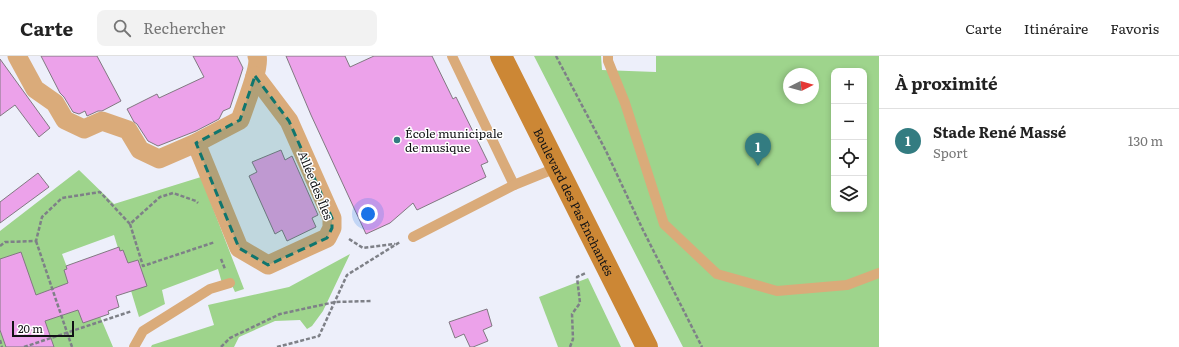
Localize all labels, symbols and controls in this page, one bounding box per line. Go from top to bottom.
search box [97,10,377,46]
text: Carte [20,14,73,42]
text: Rechercher [143,16,225,39]
icon: search [111,17,133,39]
text: Carte [965,18,1002,38]
text: Itinéraire [1024,18,1088,38]
text: Favoris [1110,18,1159,38]
north arrow [783,68,819,104]
map controls [831,68,867,212]
button: + [831,68,867,104]
text: À proximité [895,70,998,95]
button: − [831,104,867,140]
text: Stade René Massé [933,120,1066,143]
place label: École municipale de musique [405,124,503,156]
street label: Boulevard des Pas Enchantés [529,125,619,279]
text: 1 [905,131,911,150]
text: 130 m [1128,131,1163,150]
pin: 1 [745,133,771,166]
marker: École municipale de musique [392,135,402,145]
button: locate [831,140,867,176]
text: Sport [933,143,968,162]
street label: Allée des Îles [294,148,338,223]
button: layers [831,176,867,212]
your location [358,204,378,224]
scale bar [12,319,74,338]
text: 20 m [18,320,43,336]

